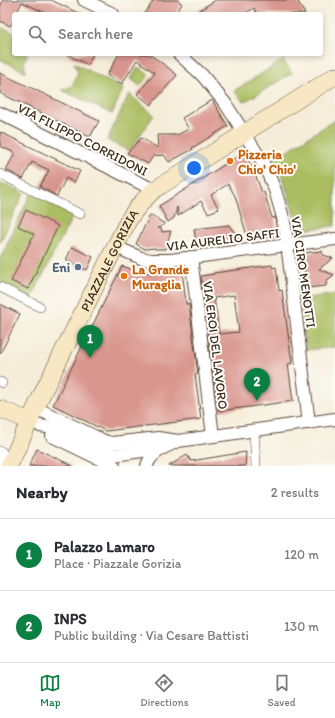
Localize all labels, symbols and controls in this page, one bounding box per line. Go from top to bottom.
search box [12,12,323,56]
icon: search [26,23,48,45]
text: Search here [58,25,133,43]
street label: VIA FILIPPO CORRIDONI [15,100,150,179]
place label: Pizzeria Chio' Chio' [238,147,297,177]
marker: Pizzeria Chio' Chio' [225,156,235,166]
your location [184,158,204,178]
street label: PIAZZALE GORIZIA [77,206,142,314]
street label: VIA CIRO MENOTTI [288,215,319,329]
street label: VIA AURELIO SAFFI [166,225,281,254]
place label: Eni [52,260,70,275]
marker: Eni [73,262,83,272]
place label: La Grande Muraglia [132,262,189,293]
marker: La Grande Muraglia [119,271,129,281]
street label: VIA EROI DEL LAVORO [200,280,231,410]
pin: 1 [77,325,103,358]
pin: 2 [244,368,270,401]
text: Nearby [16,482,68,502]
text: 2 results [271,485,319,500]
text: Palazzo Lamaro [54,538,155,556]
text: 1 [26,547,32,562]
text: 120 m [284,547,319,562]
text: Place · Piazzale Gorizia [54,556,181,571]
text: INPS [54,610,87,628]
text: 2 [26,619,32,634]
text: 130 m [284,619,319,634]
text: Public building · Via Cesare Battisti [54,628,249,643]
tab: Map [39,672,61,709]
tab: Directions [140,672,189,709]
tab: Saved [267,672,296,709]

